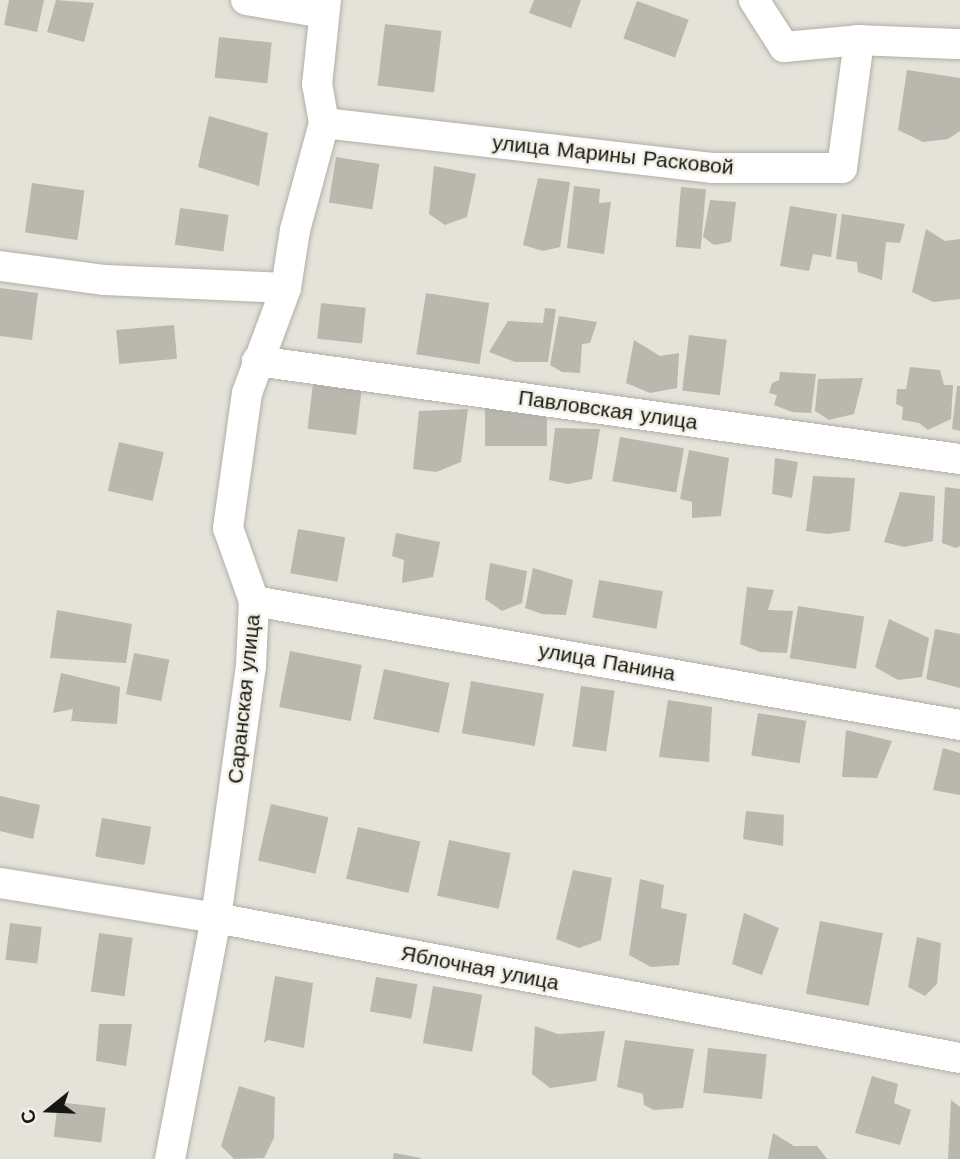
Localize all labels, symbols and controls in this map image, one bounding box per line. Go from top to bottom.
street label: улица Марины Расковой [491,130,735,180]
street label: Павловская улица [517,385,699,435]
street label: Саранская улица [223,613,265,785]
street label: улица Панина [537,638,677,686]
street label: Яблочная улица [399,940,561,996]
north arrow [14,1075,84,1145]
text: С [15,1107,42,1127]

